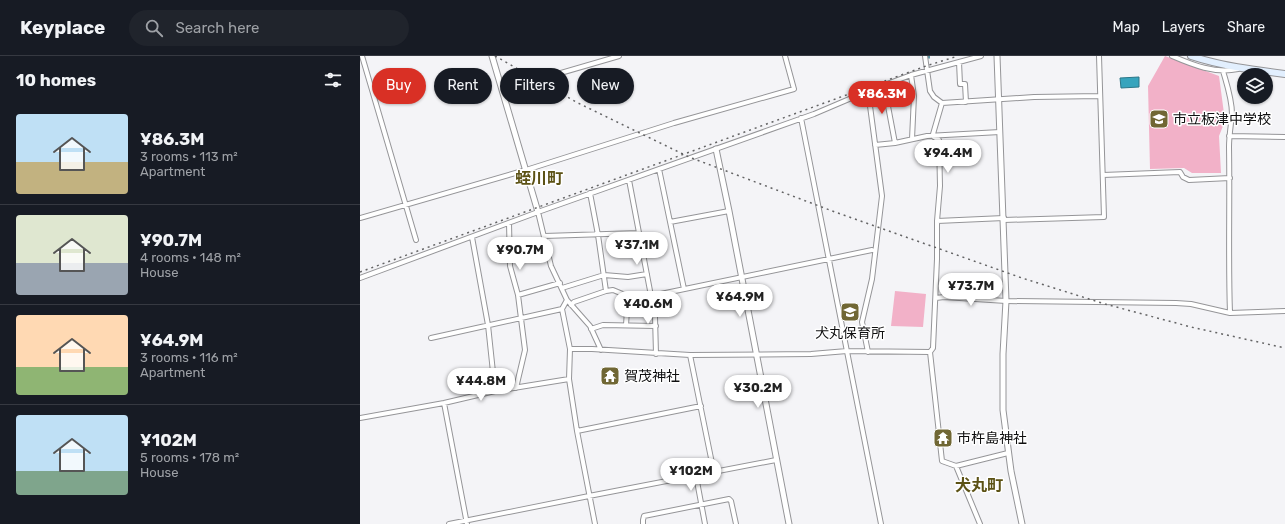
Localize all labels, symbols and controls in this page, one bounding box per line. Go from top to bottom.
search box [129,10,409,46]
text: Keyplace [20,16,105,39]
icon: search [143,17,165,39]
text: Search here [175,19,260,37]
text: Map [1113,19,1140,36]
text: Layers [1162,19,1205,36]
text: Share [1227,19,1265,36]
chip: Buy [372,68,426,104]
chip: Rent [434,68,492,104]
chip: Filters [500,68,569,104]
chip: New [577,68,634,104]
map controls [1237,68,1273,104]
button: layers [1237,68,1273,104]
icon: filters [322,69,344,91]
text: 10 homes [16,70,96,90]
pin: ¥86.3M [849,81,915,115]
text: ¥86.3M [857,86,907,101]
school or university icon: 市立板津中学校 [1148,108,1170,130]
place label: 市立板津中学校 [1173,111,1271,128]
text: ¥86.3M [140,129,204,149]
icon: home [48,130,96,178]
pin: ¥94.4M [915,140,981,174]
text: ¥94.4M [923,145,973,160]
text: 3 rooms · 113 m² [140,149,238,164]
text: Apartment [140,164,205,179]
district label: 蛭川町 [515,169,563,188]
text: ¥90.7M [140,230,202,250]
icon: home [48,231,96,279]
pin: ¥37.1M [604,232,670,266]
pin: ¥90.7M [487,237,553,271]
text: ¥37.1M [615,237,659,252]
text: ¥90.7M [496,242,544,257]
text: 4 rooms · 148 m² [140,250,241,265]
text: House [140,265,178,280]
pin: ¥73.7M [938,273,1004,307]
text: ¥73.7M [948,278,994,293]
pin: ¥64.9M [707,284,773,318]
text: ¥64.9M [716,289,764,304]
pin: ¥40.6M [615,291,681,325]
text: ¥40.6M [623,296,673,311]
school or university icon: 犬丸保育所 [839,301,861,323]
place label: 犬丸保育所 [815,325,885,342]
text: ¥64.9M [140,330,203,350]
icon: home [48,331,96,379]
text: 3 rooms · 116 m² [140,350,238,365]
text: Apartment [140,365,205,380]
temple icon: 賀茂神社 [599,365,621,387]
pin: ¥44.8M [448,368,514,402]
place label: 賀茂神社 [624,368,680,385]
text: ¥44.8M [456,373,506,388]
pin: ¥30.2M [725,375,791,409]
text: ¥30.2M [733,380,783,395]
temple icon: 市杵島神社 [932,427,954,449]
text: ¥102M [140,430,197,450]
place label: 市杵島神社 [957,430,1027,447]
icon: home [48,431,96,479]
text: 5 rooms · 178 m² [140,450,239,465]
pin: ¥102M [663,458,719,492]
text: ¥102M [669,463,713,478]
text: House [140,465,178,480]
district label: 犬丸町 [955,476,1003,495]

